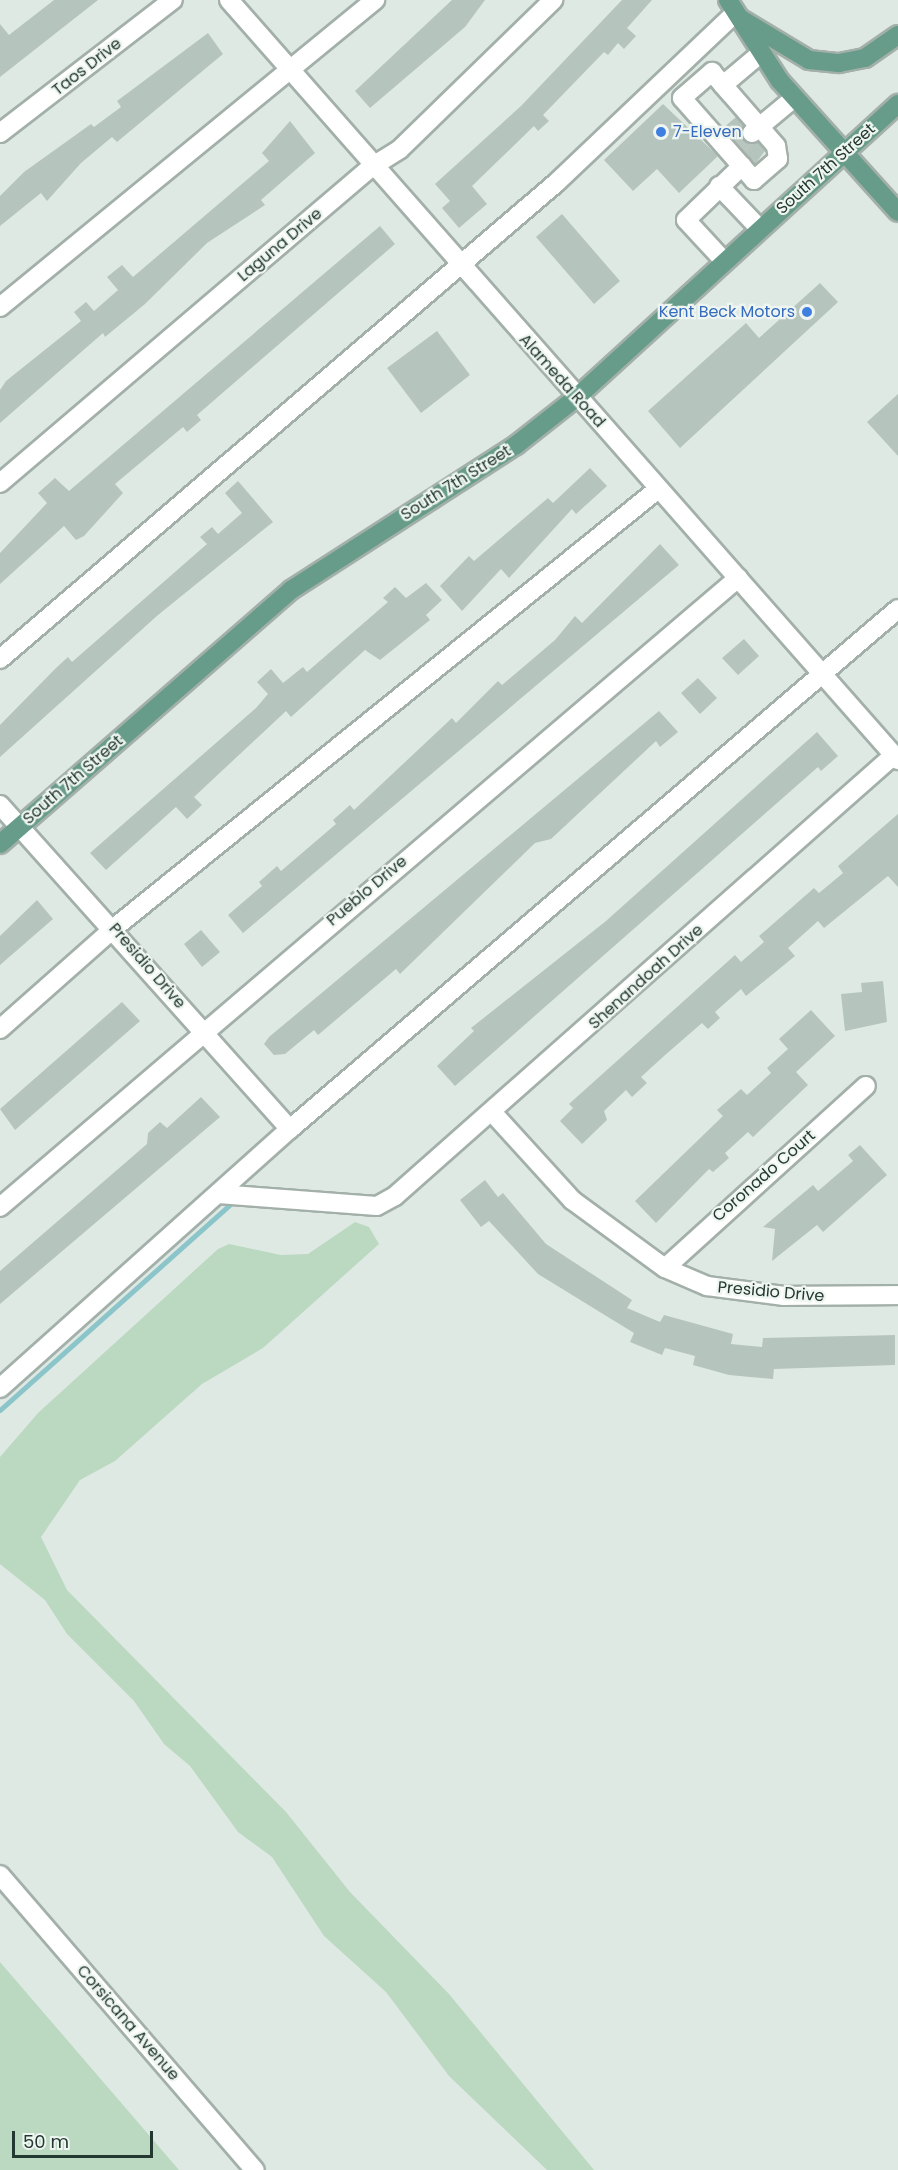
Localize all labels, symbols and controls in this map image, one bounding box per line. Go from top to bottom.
street label: Taos Drive [49,34,125,100]
street label: South 7th Street [773,120,879,218]
place label: 7-Eleven [673,122,742,142]
marker: 7-Eleven [654,125,668,139]
street label: Laguna Drive [234,204,326,286]
place label: Kent Beck Motors [659,302,795,322]
marker: Kent Beck Motors [800,305,814,319]
street label: Alameda Road [515,330,609,432]
street label: South 7th Street [397,441,515,525]
street label: South 7th Street [19,731,127,829]
street label: Pueblo Drive [323,852,411,930]
street label: Presidio Drive [105,919,189,1013]
street label: Shenandoah Drive [585,921,707,1033]
street label: Coronado Court [709,1126,819,1226]
street label: Presidio Drive [717,1278,825,1306]
street label: Corsicana Avenue [73,1961,183,2085]
scale bar [15,2119,156,2157]
text: 50 m [23,2129,69,2154]

